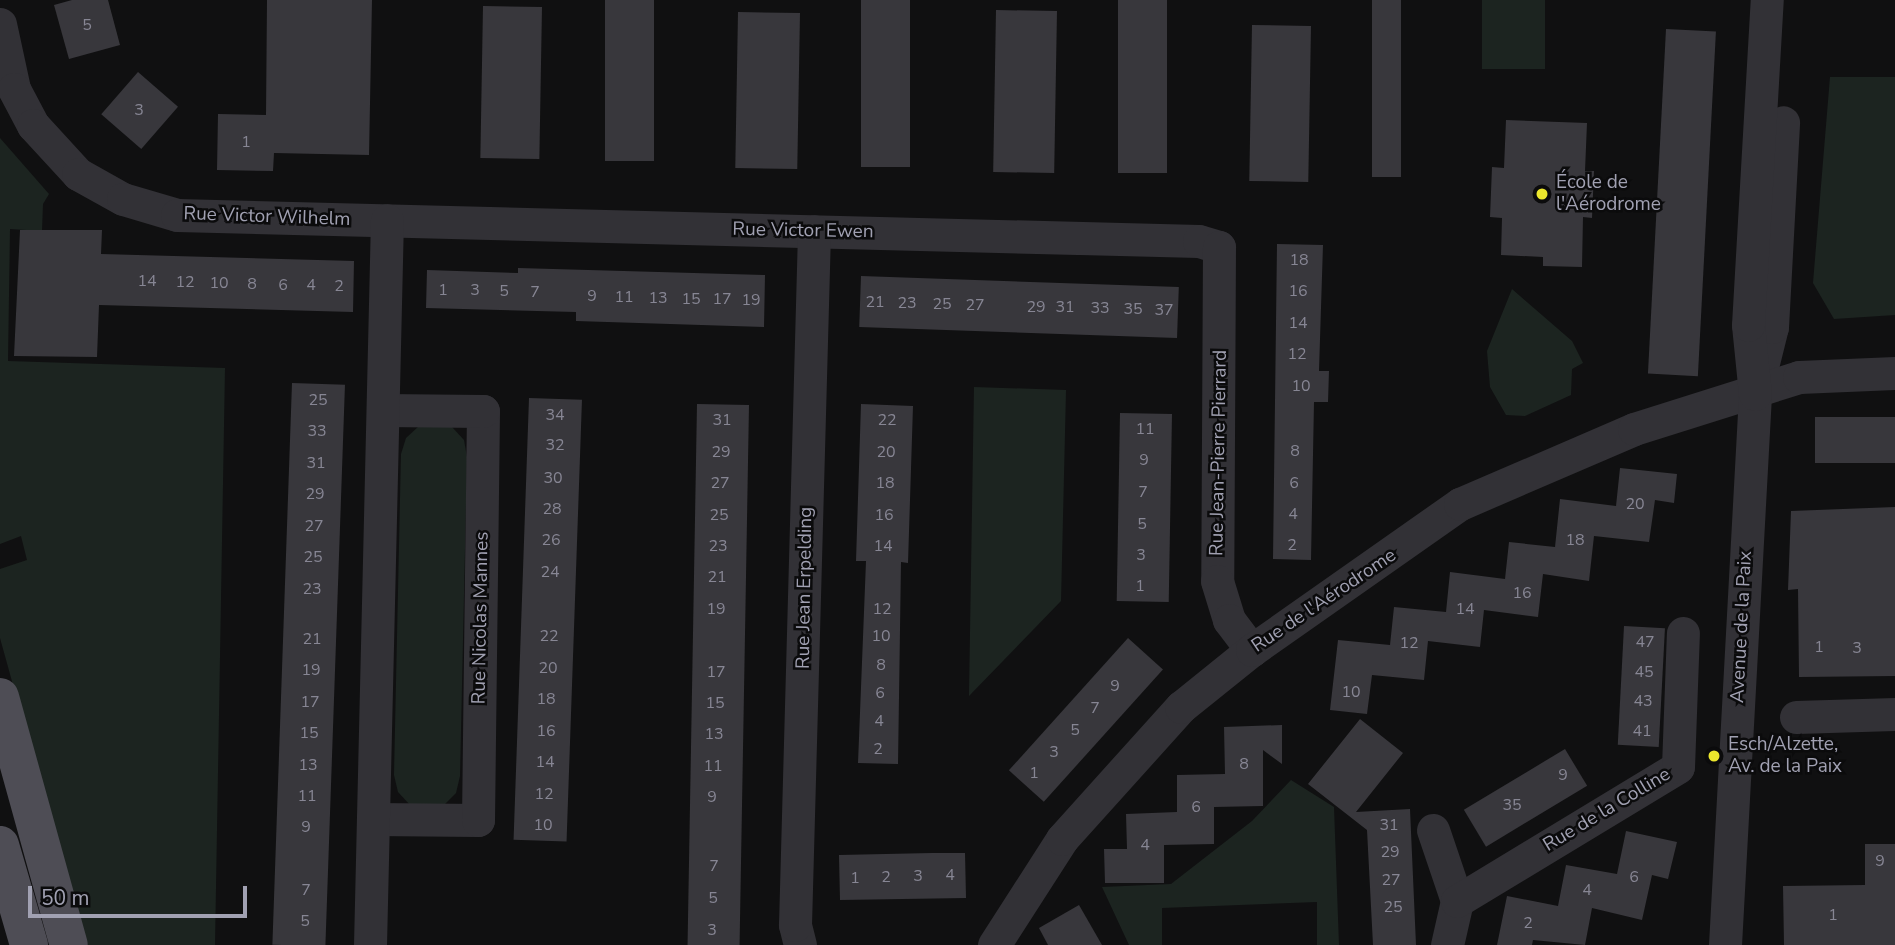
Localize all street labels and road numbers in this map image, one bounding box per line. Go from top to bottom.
street label: Rue Victor Wilhelm [183,203,351,231]
street label: Rue Victor Ewen [732,218,874,244]
street label: Rue Jean-Pierre Pierrard [1206,350,1232,556]
street label: Rue Jean Erpelding [792,507,818,669]
street label: Rue Nicolas Mannes [468,531,494,705]
street label: Rue de l'Aérodrome [1247,544,1401,658]
street label: Avenue de la Paix [1727,550,1757,704]
street label: Rue de la Colline [1539,763,1675,857]

